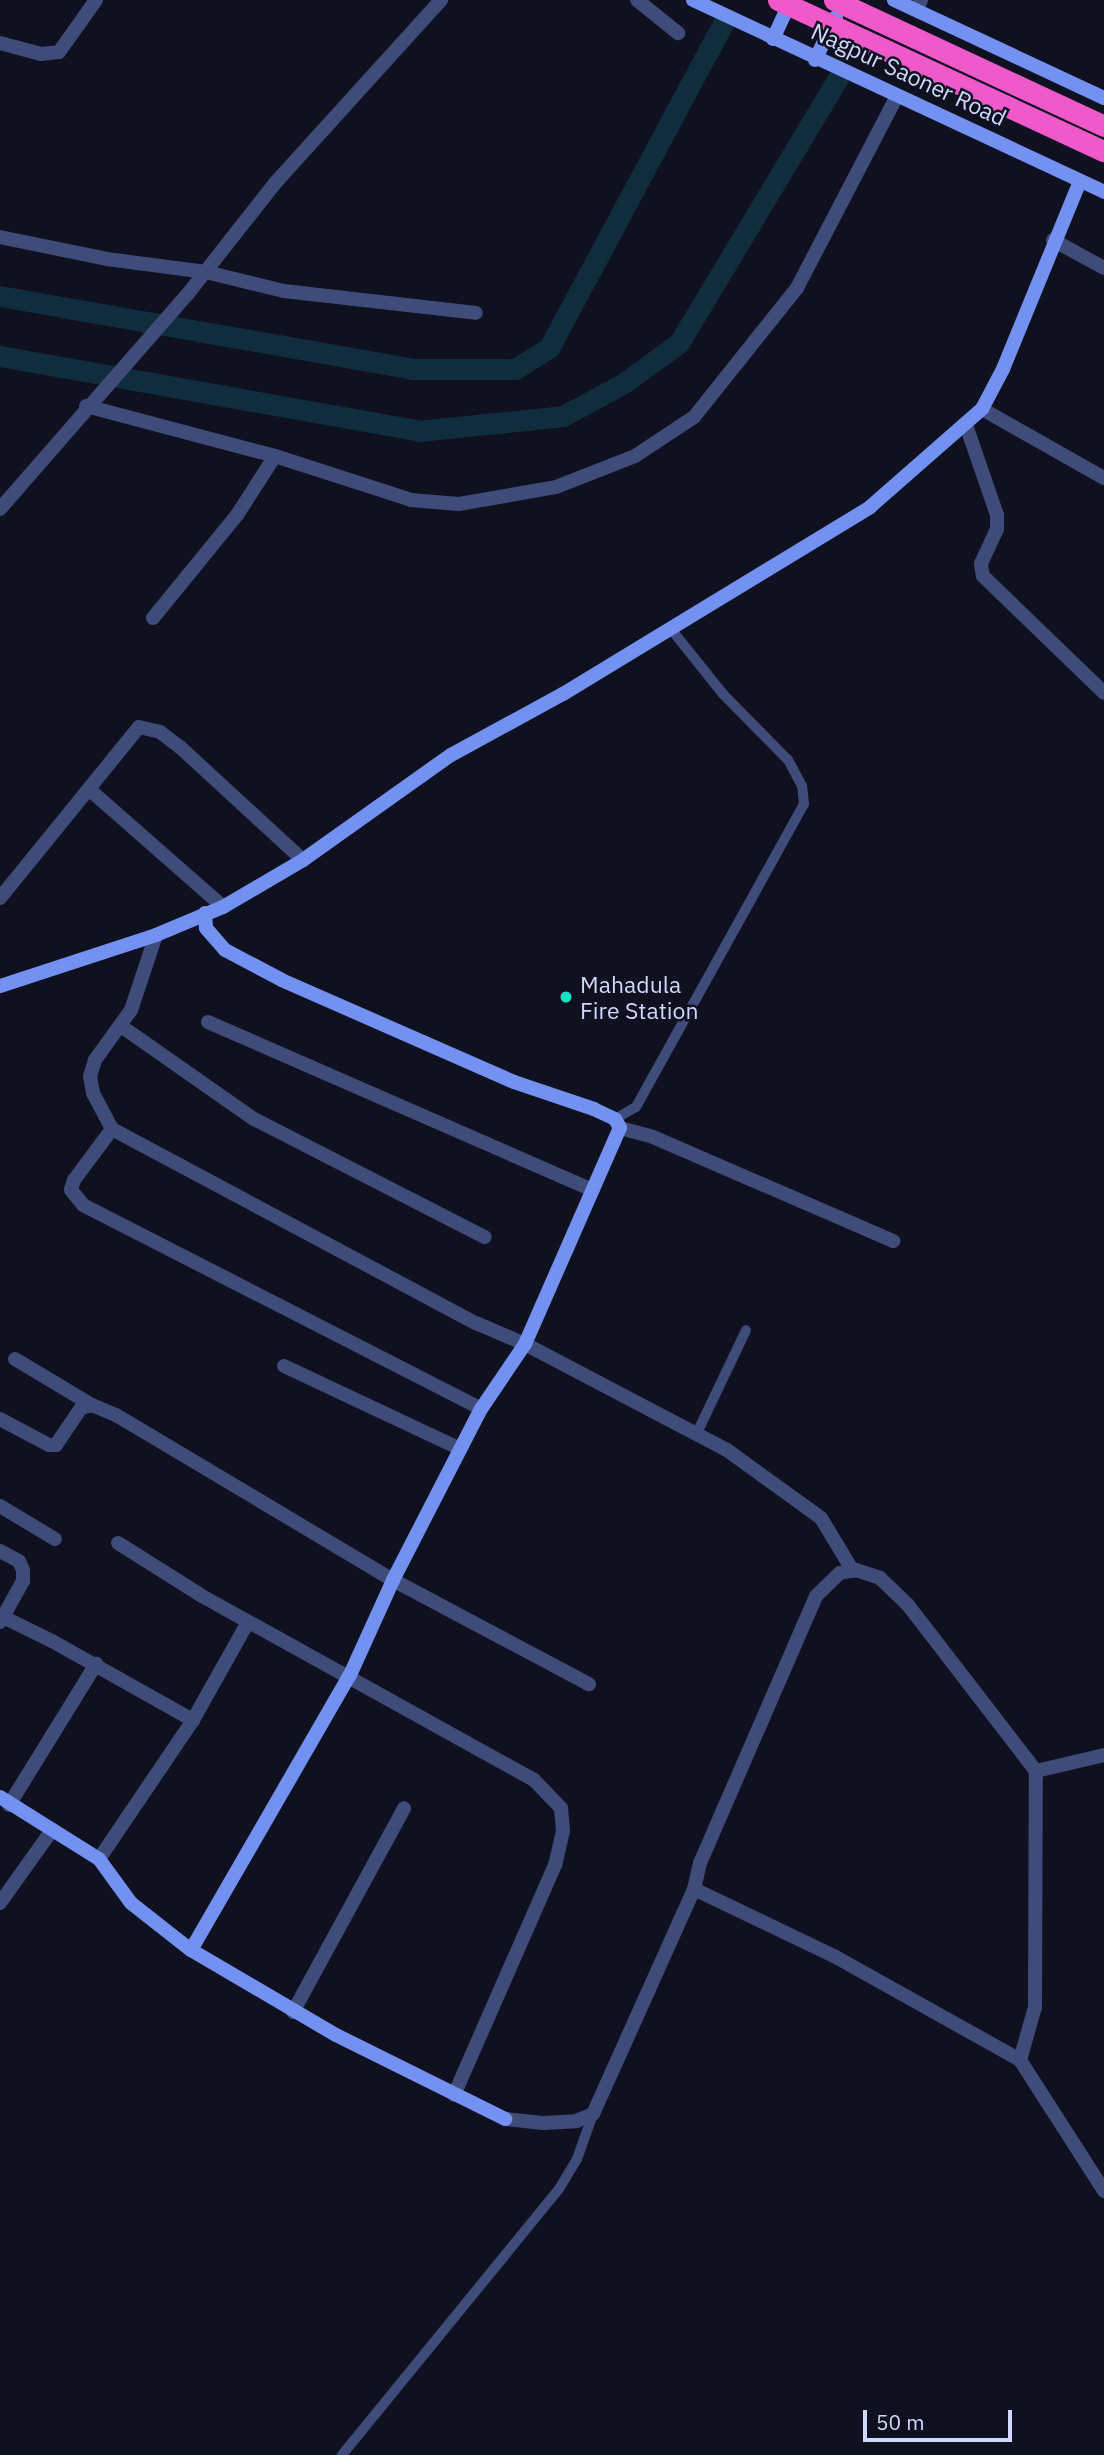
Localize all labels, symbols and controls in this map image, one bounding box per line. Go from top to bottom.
street label: Nagpur Saoner Road [807,17,1011,131]
place label: Mahadula Fire Station [580,970,698,1024]
marker: Mahadula Fire Station [558,989,574,1005]
scale bar [866,2396,1015,2440]
text: 50 m [876,2408,925,2436]

